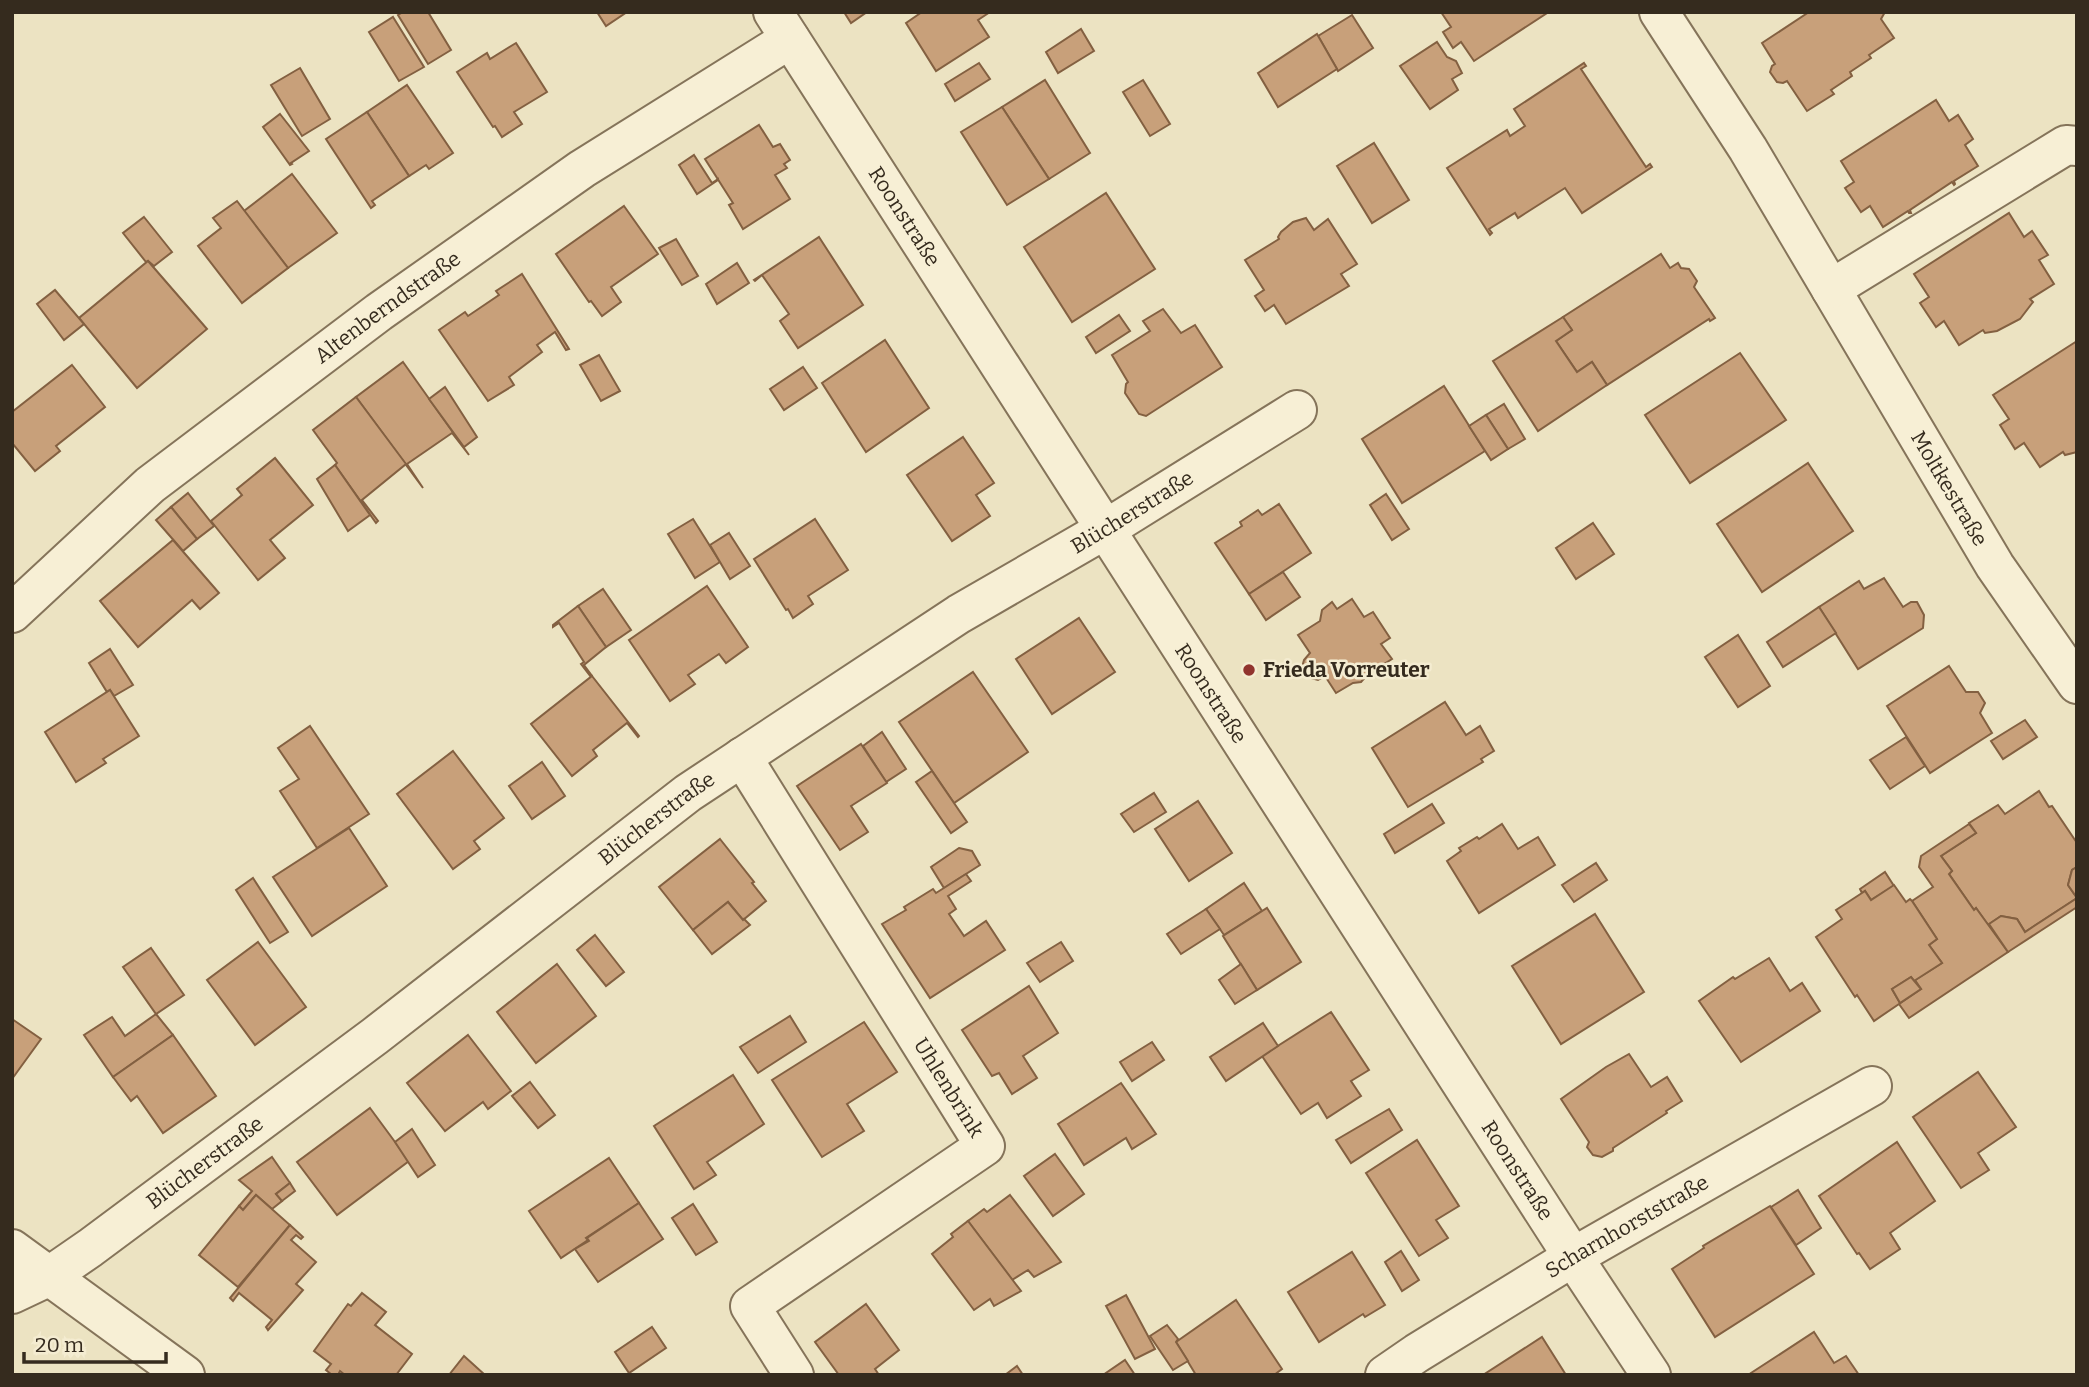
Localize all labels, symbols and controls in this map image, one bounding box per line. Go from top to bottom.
street label: Roonstraße [863,162,946,271]
street label: Altenberndstraße [310,246,466,369]
street label: Moltkestraße [1905,426,1993,551]
street label: Blücherstraße [1066,465,1198,559]
street label: Roonstraße [1169,639,1253,748]
place label: Frieda Vorreuter [1263,657,1430,683]
marker: Frieda Vorreuter [1241,662,1257,678]
street label: Blücherstraße [593,766,720,871]
street label: Uhlenbrink [908,1033,989,1142]
street label: Blücherstraße [141,1111,268,1214]
street label: Roonstraße [1476,1116,1559,1225]
street label: Scharnhorststraße [1541,1169,1713,1284]
scale bar [24,1320,166,1364]
text: 20 m [35,1332,84,1358]

